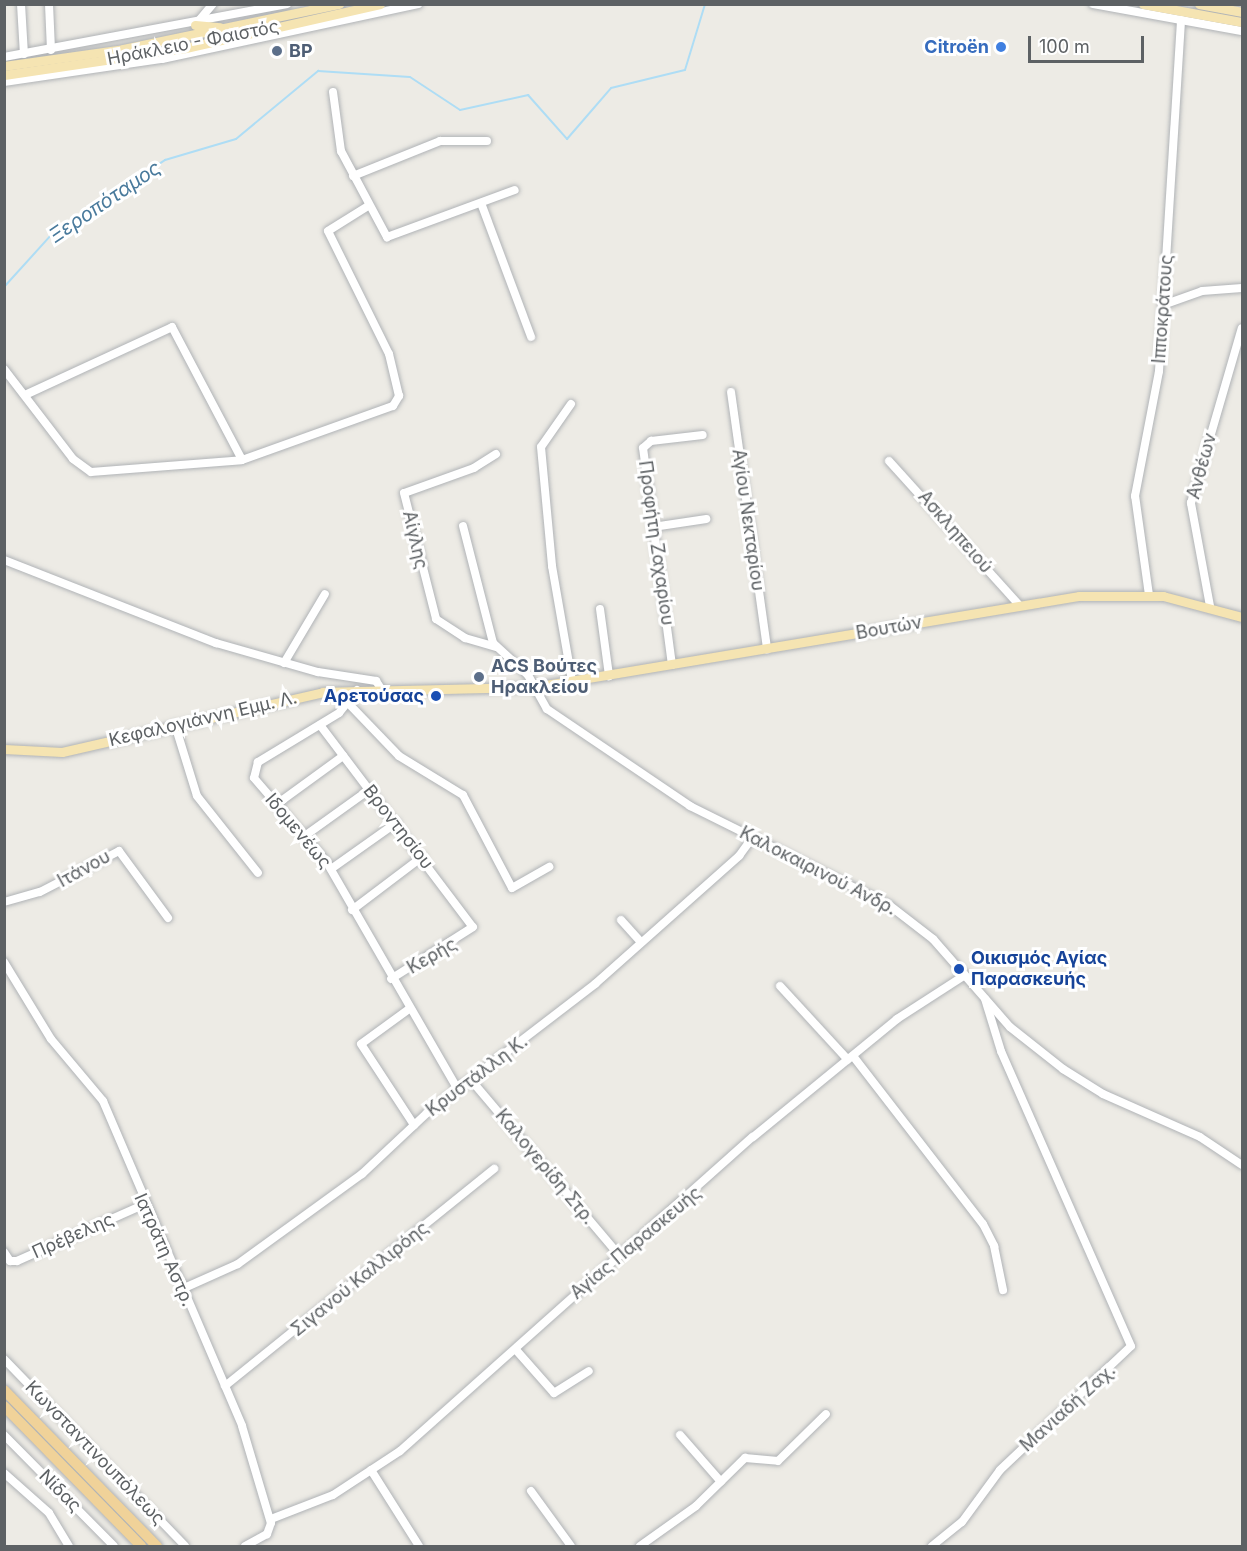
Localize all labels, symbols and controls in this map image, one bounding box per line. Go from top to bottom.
street label: Ηράκλειο - Φαιστός [105,16,281,70]
scale bar [1031,24,1146,62]
place label: Citroën [924,36,989,58]
text: 100 m [1039,36,1090,57]
place label: BP [289,40,313,62]
marker: Citroën [994,40,1008,54]
marker: BP [270,44,284,58]
water label: Ξεροπόταμος [45,156,165,248]
street label: Ιπποκράτους [1148,254,1178,364]
street label: Ανθέων [1183,431,1221,501]
street label: Αγίου Νεκταρίου [727,448,769,592]
street label: Προφήτη Ζαχαρίου [634,459,678,627]
street label: Ασκληπειού [913,486,997,578]
street label: Αίγλης [398,509,432,571]
street label: Βουτών [854,612,924,644]
place label: ACS Βούτες Ηρακλείου [491,656,597,698]
marker: ACS Βούτες Ηρακλείου [472,670,486,684]
place label: Αρετούσας [324,685,424,707]
street label: Κεφαλογιάννη Εμμ. Λ. [107,687,299,751]
marker: Αρετούσας [429,689,443,703]
street label: Βροντησίου [358,781,438,873]
street label: Ιδομενέως [260,789,336,873]
street label: Καλοκαιρινού Ανδρ. [736,822,900,920]
street label: Ιτάνου [54,846,114,892]
street label: Κερής [403,933,461,979]
place label: Οικισμός Αγίας Παρασκευής [971,948,1107,990]
marker: Οικισμός Αγίας Παρασκευής [952,962,966,976]
street label: Κρυστάλλη Κ. [422,1031,532,1121]
street label: Καλογερίδη Στρ. [491,1105,599,1229]
street label: Αγίας Παρασκευής [566,1182,706,1304]
street label: Ιατράτη Αστρ. [129,1190,199,1310]
street label: Πρέβελης [29,1208,117,1264]
street label: Σιγανού Καλλιρόης [287,1217,433,1341]
street label: Μανιαδή Ζαχ. [1016,1360,1120,1456]
street label: Κωνσταντινουπόλεως [21,1377,169,1529]
street label: Νίδας [34,1465,86,1517]

